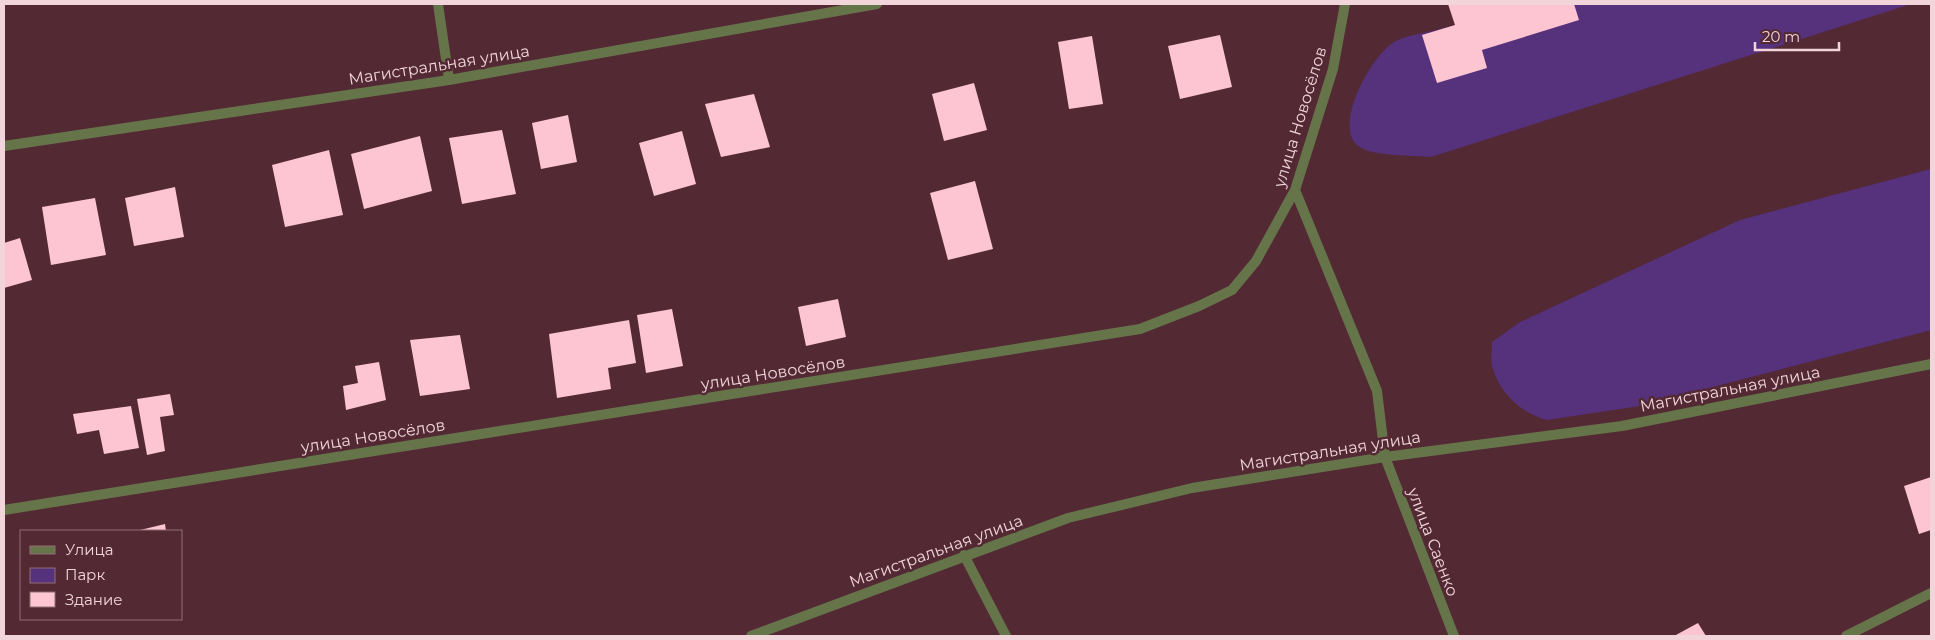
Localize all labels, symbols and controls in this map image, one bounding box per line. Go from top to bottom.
scale bar [1755,20,1839,52]
text: 20 m [1762,27,1800,46]
street label: Магистральная улица [347,41,531,89]
street label: улица Новосёлов [1269,44,1330,191]
street label: улица Новосёлов [698,352,847,394]
street label: Магистральная улица [1638,362,1822,416]
street label: улица Новосёлов [298,415,447,457]
street label: Магистральная улица [1238,427,1422,475]
street label: улица Саенко [1403,484,1462,599]
street label: Магистральная улица [847,511,1025,591]
legend [20,530,182,620]
text: Улица [65,540,113,559]
text: Парк [65,565,105,584]
text: Здание [65,590,123,609]

